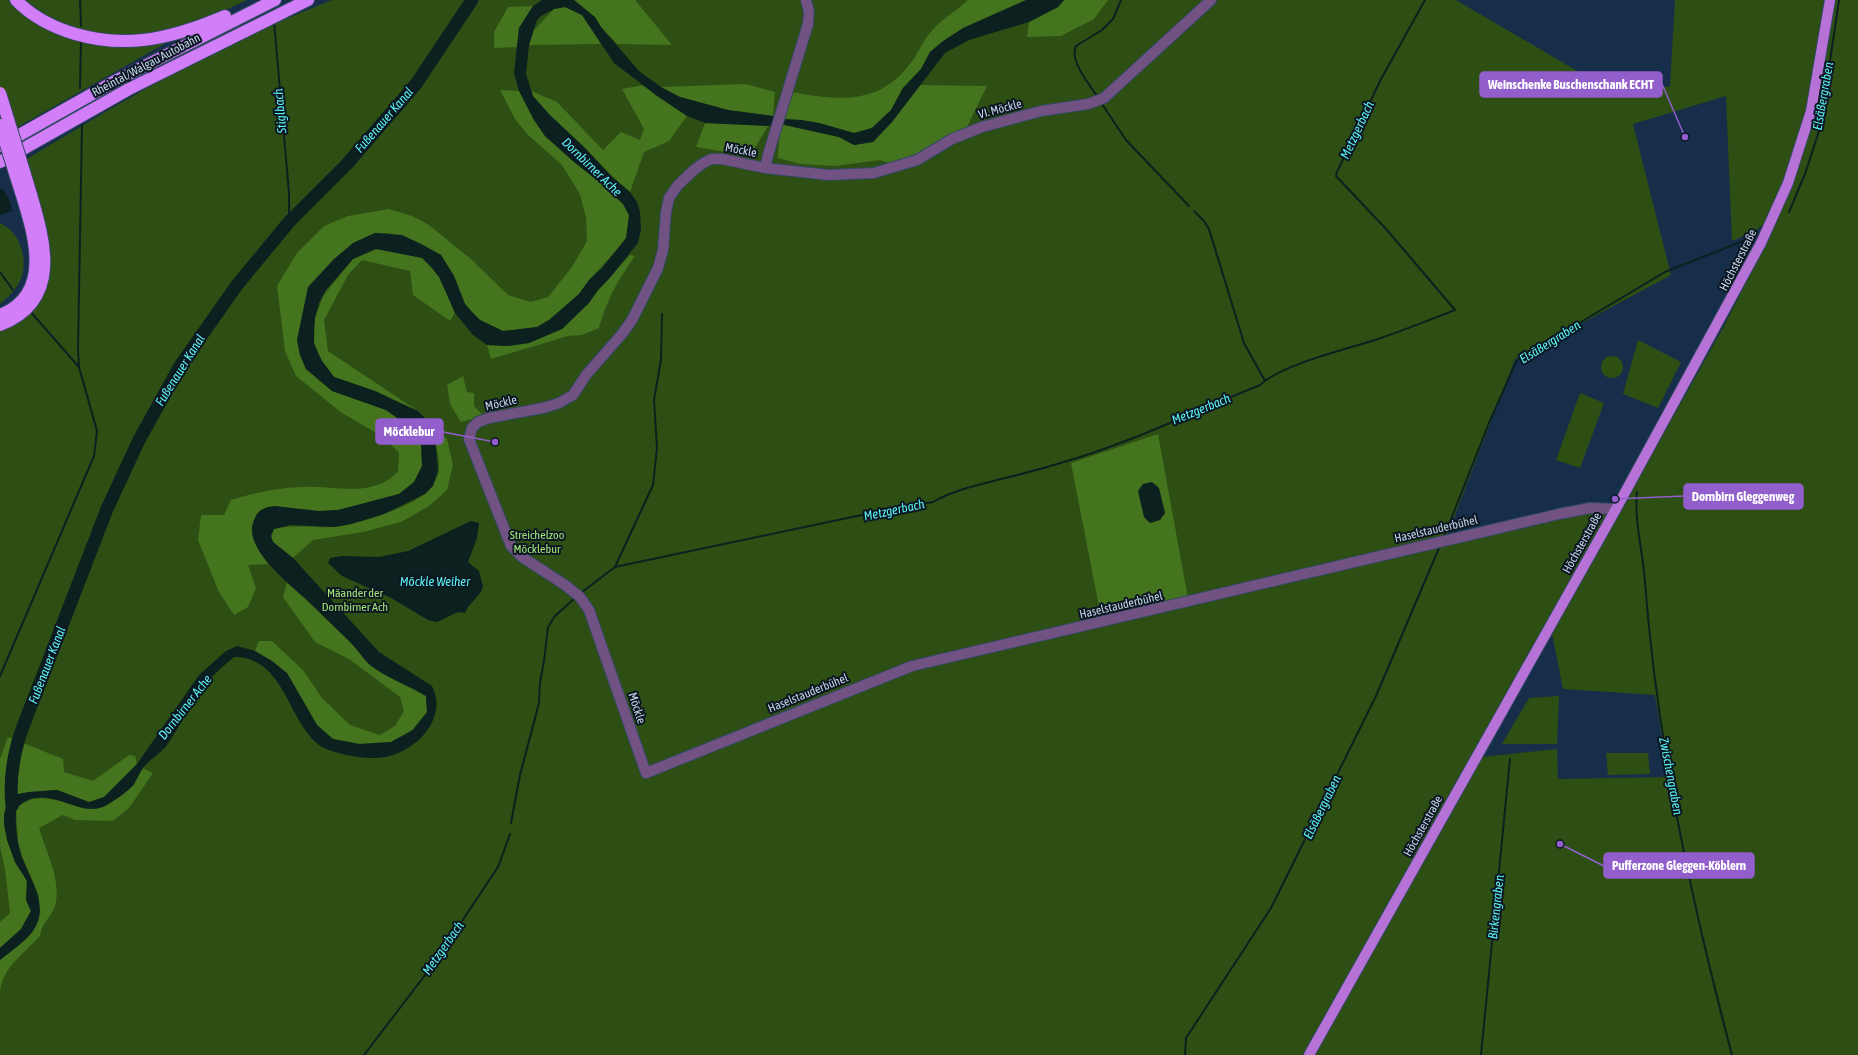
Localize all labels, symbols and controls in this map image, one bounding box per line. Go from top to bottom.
street label: Rheintal/Walgau Autobahn [89,31,203,99]
water label: Elsäßergraben [1810,60,1837,131]
callout: Weinschenke Buschenschank ECHT [1480,72,1662,97]
text: Weinschenke Buschenschank ECHT [1487,77,1654,92]
water label: Fußenauer Kanal [352,84,416,156]
water label: Stiglbach [271,87,290,135]
street label: VI. Möckle [977,96,1023,122]
water label: Metzgerbach [1337,98,1377,161]
water label: Dornbirner Ache [559,135,625,199]
street label: Möckle [724,140,758,160]
street label: Höchsterstraße [1717,227,1759,293]
water label: Elsäßergraben [1517,317,1584,367]
water label: Fußenauer Kanal [152,331,208,409]
water label: Metzgerbach [1170,390,1233,428]
street label: Möckle [484,393,518,413]
callout: Möcklebur [376,419,443,444]
text: Möcklebur [384,424,436,439]
callout: Dornbirn Gleggenweg [1684,484,1803,509]
text: Dornbirn Gleggenweg [1692,489,1795,504]
water label: Metzgerbach [862,496,926,524]
street label: Höchsterstraße [1560,510,1604,576]
street label: Haselstauderbühel [1393,512,1480,545]
park label: Streichelzoo Möcklebur [510,528,565,556]
water label: Möckle Weiher [400,574,471,589]
park label: Mäander der Dornbirner Ach [322,586,388,614]
street label: Haselstauderbühel [1078,588,1165,621]
water label: Fußenauer Kanal [25,624,69,706]
street label: Haselstauderbühel [766,670,851,715]
water label: Dornbirner Ache [155,672,215,742]
street label: Möckle [625,691,649,725]
water label: Zwischengraben [1656,736,1686,817]
water label: Elsäßergraben [1300,772,1344,841]
street label: Höchsterstraße [1401,793,1445,859]
callout: Pufferzone Gleggen-Köblern [1604,853,1754,878]
text: Pufferzone Gleggen-Köblern [1612,858,1746,873]
water label: Birkengraben [1485,873,1507,940]
water label: Metzgerbach [419,918,467,978]

